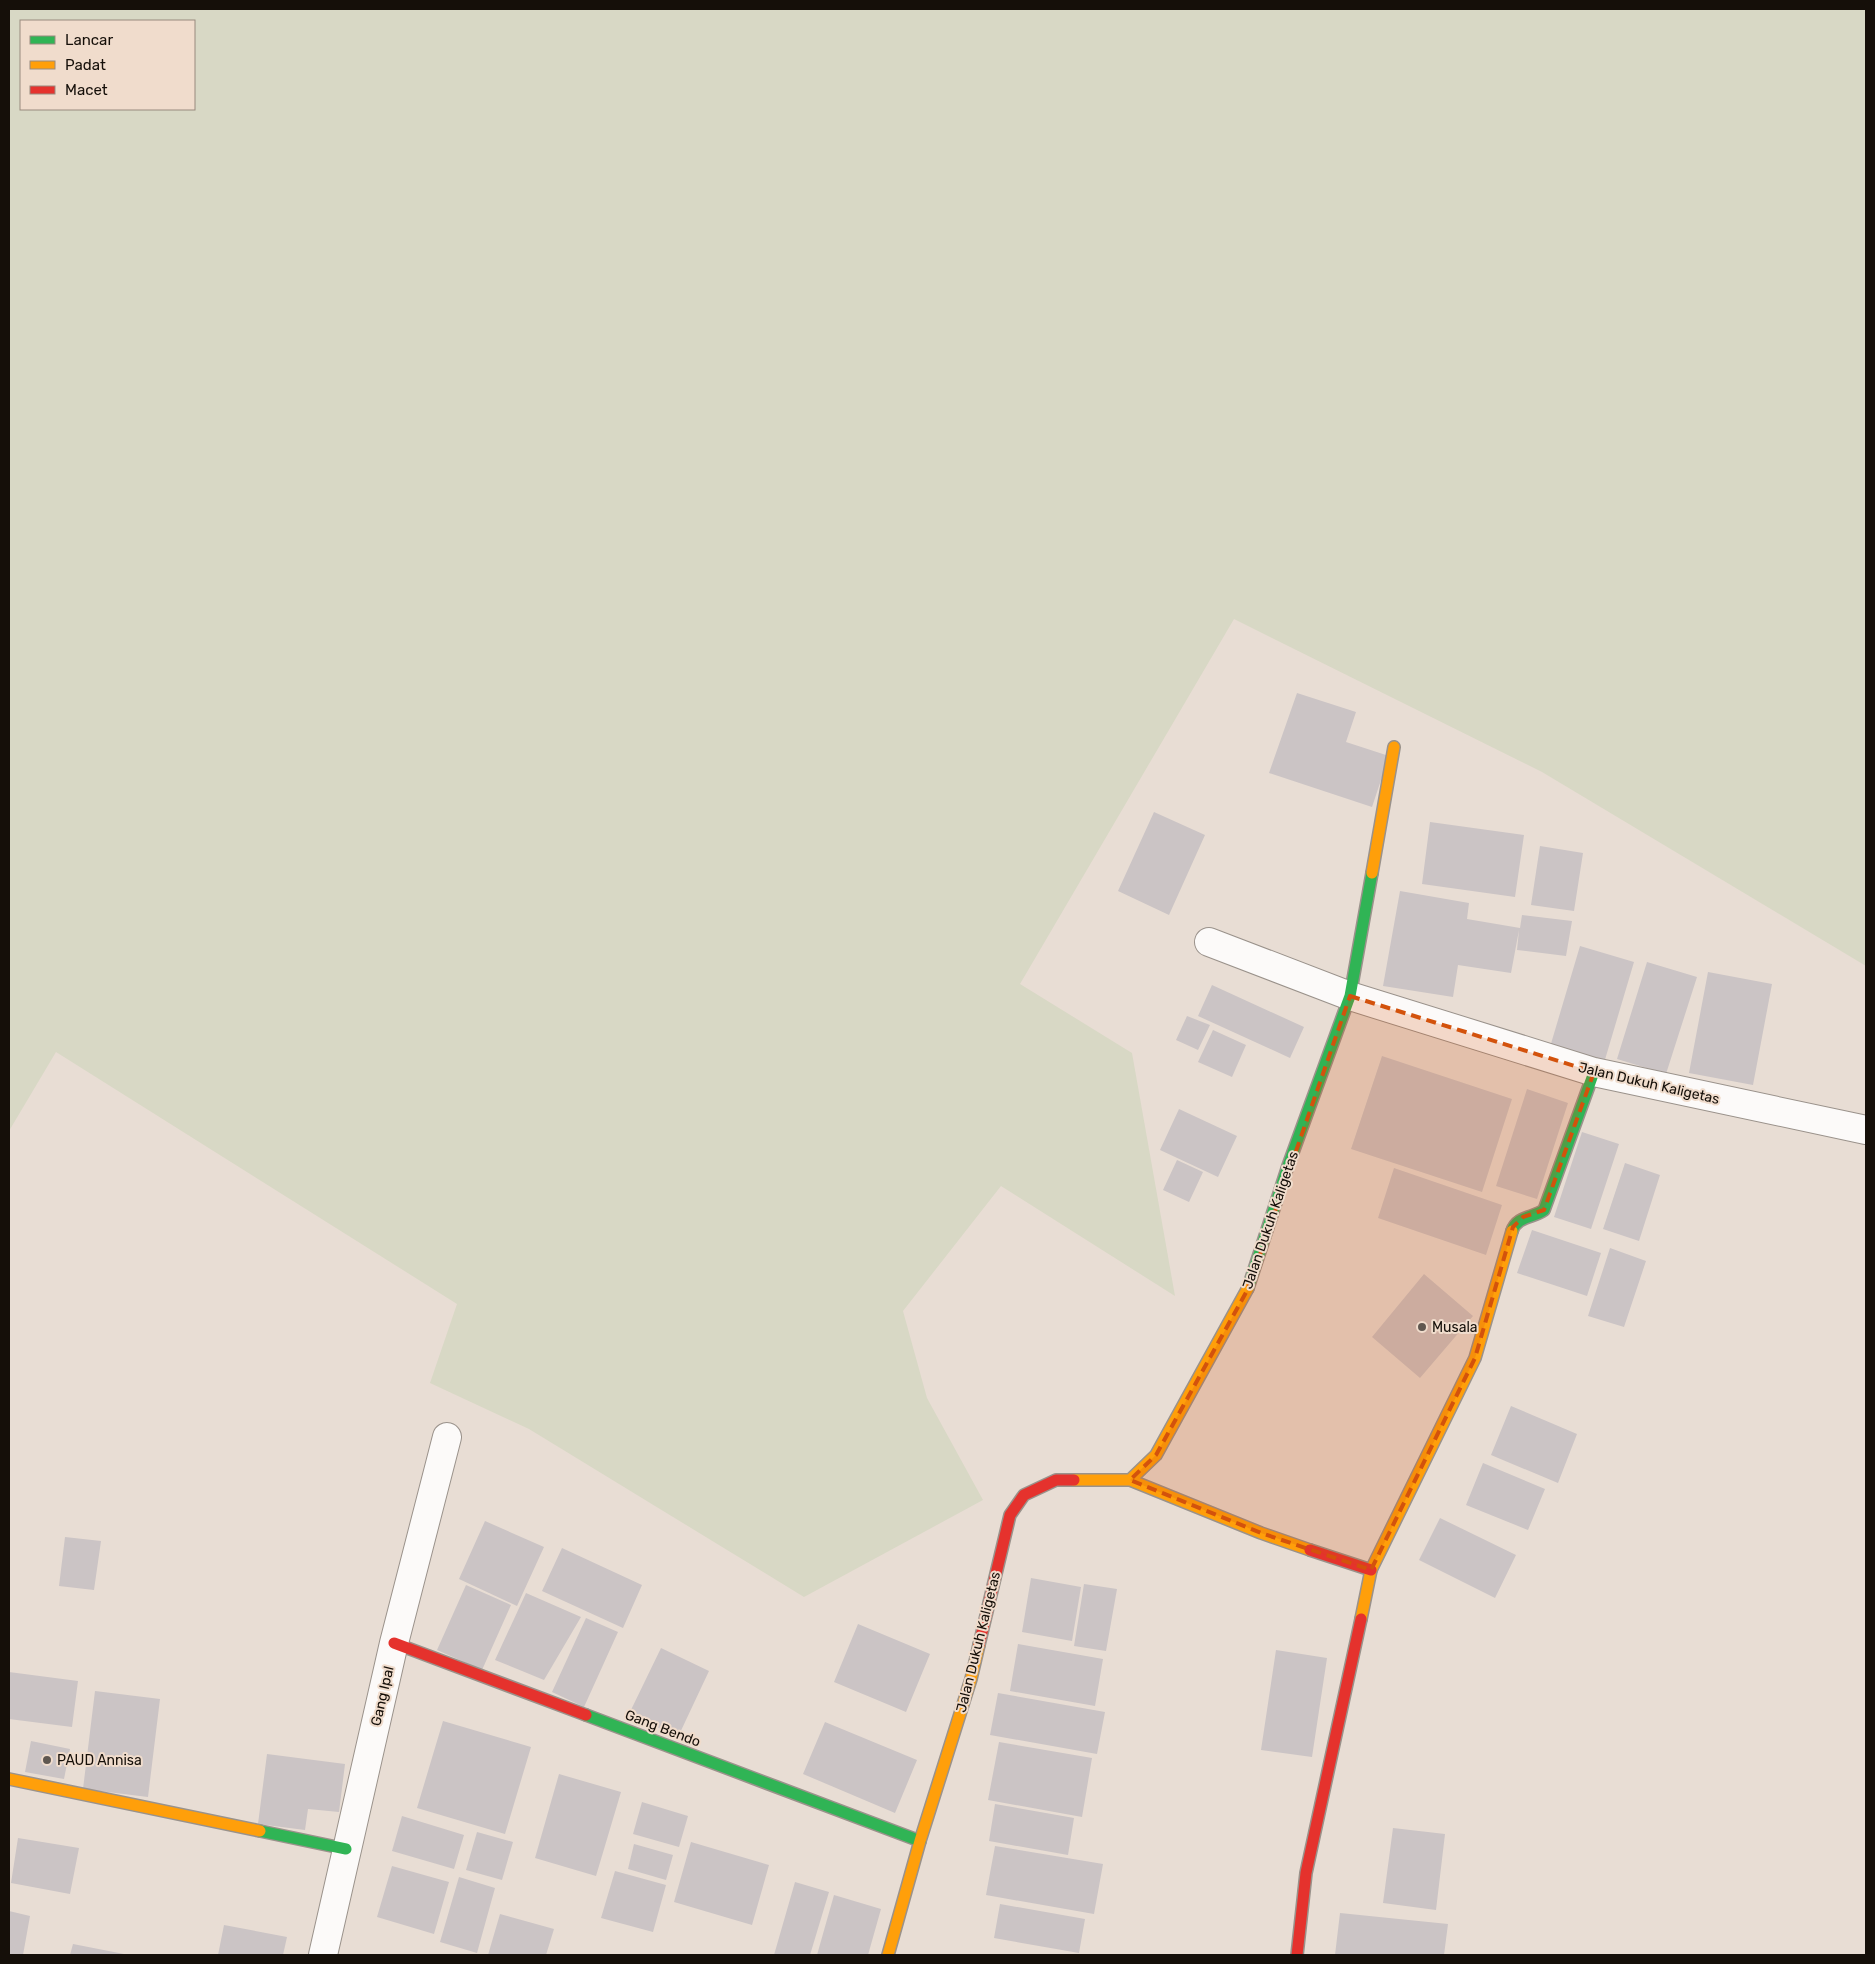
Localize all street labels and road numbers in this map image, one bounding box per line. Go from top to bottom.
street label: Jalan Dukuh Kaligetas [1577,1059,1721,1108]
street label: Jalan Dukuh Kaligetas [1239,1149,1302,1291]
street label: Jalan Dukuh Kaligetas [953,1570,1004,1714]
street label: Gang Ipal [367,1665,398,1728]
street label: Gang Bendo [623,1706,703,1751]

